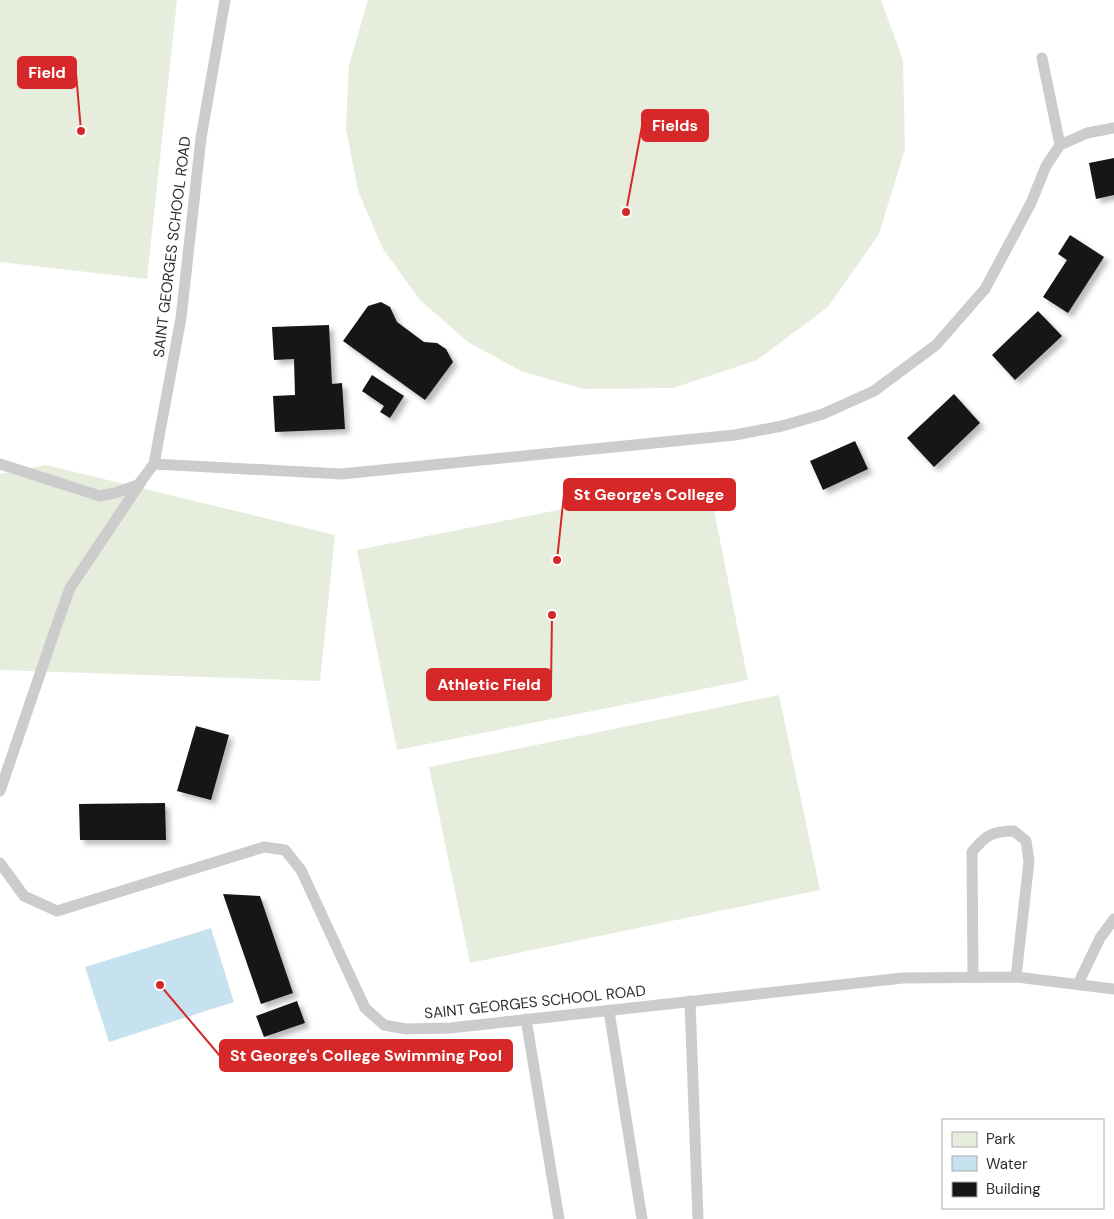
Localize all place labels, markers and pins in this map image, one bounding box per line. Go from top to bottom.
callout: Field [18,57,76,88]
callout: Fields [642,110,708,141]
callout: St George's College [564,479,735,510]
callout: Athletic Field [427,669,551,700]
callout: St George's College Swimming Pool [220,1040,512,1071]

